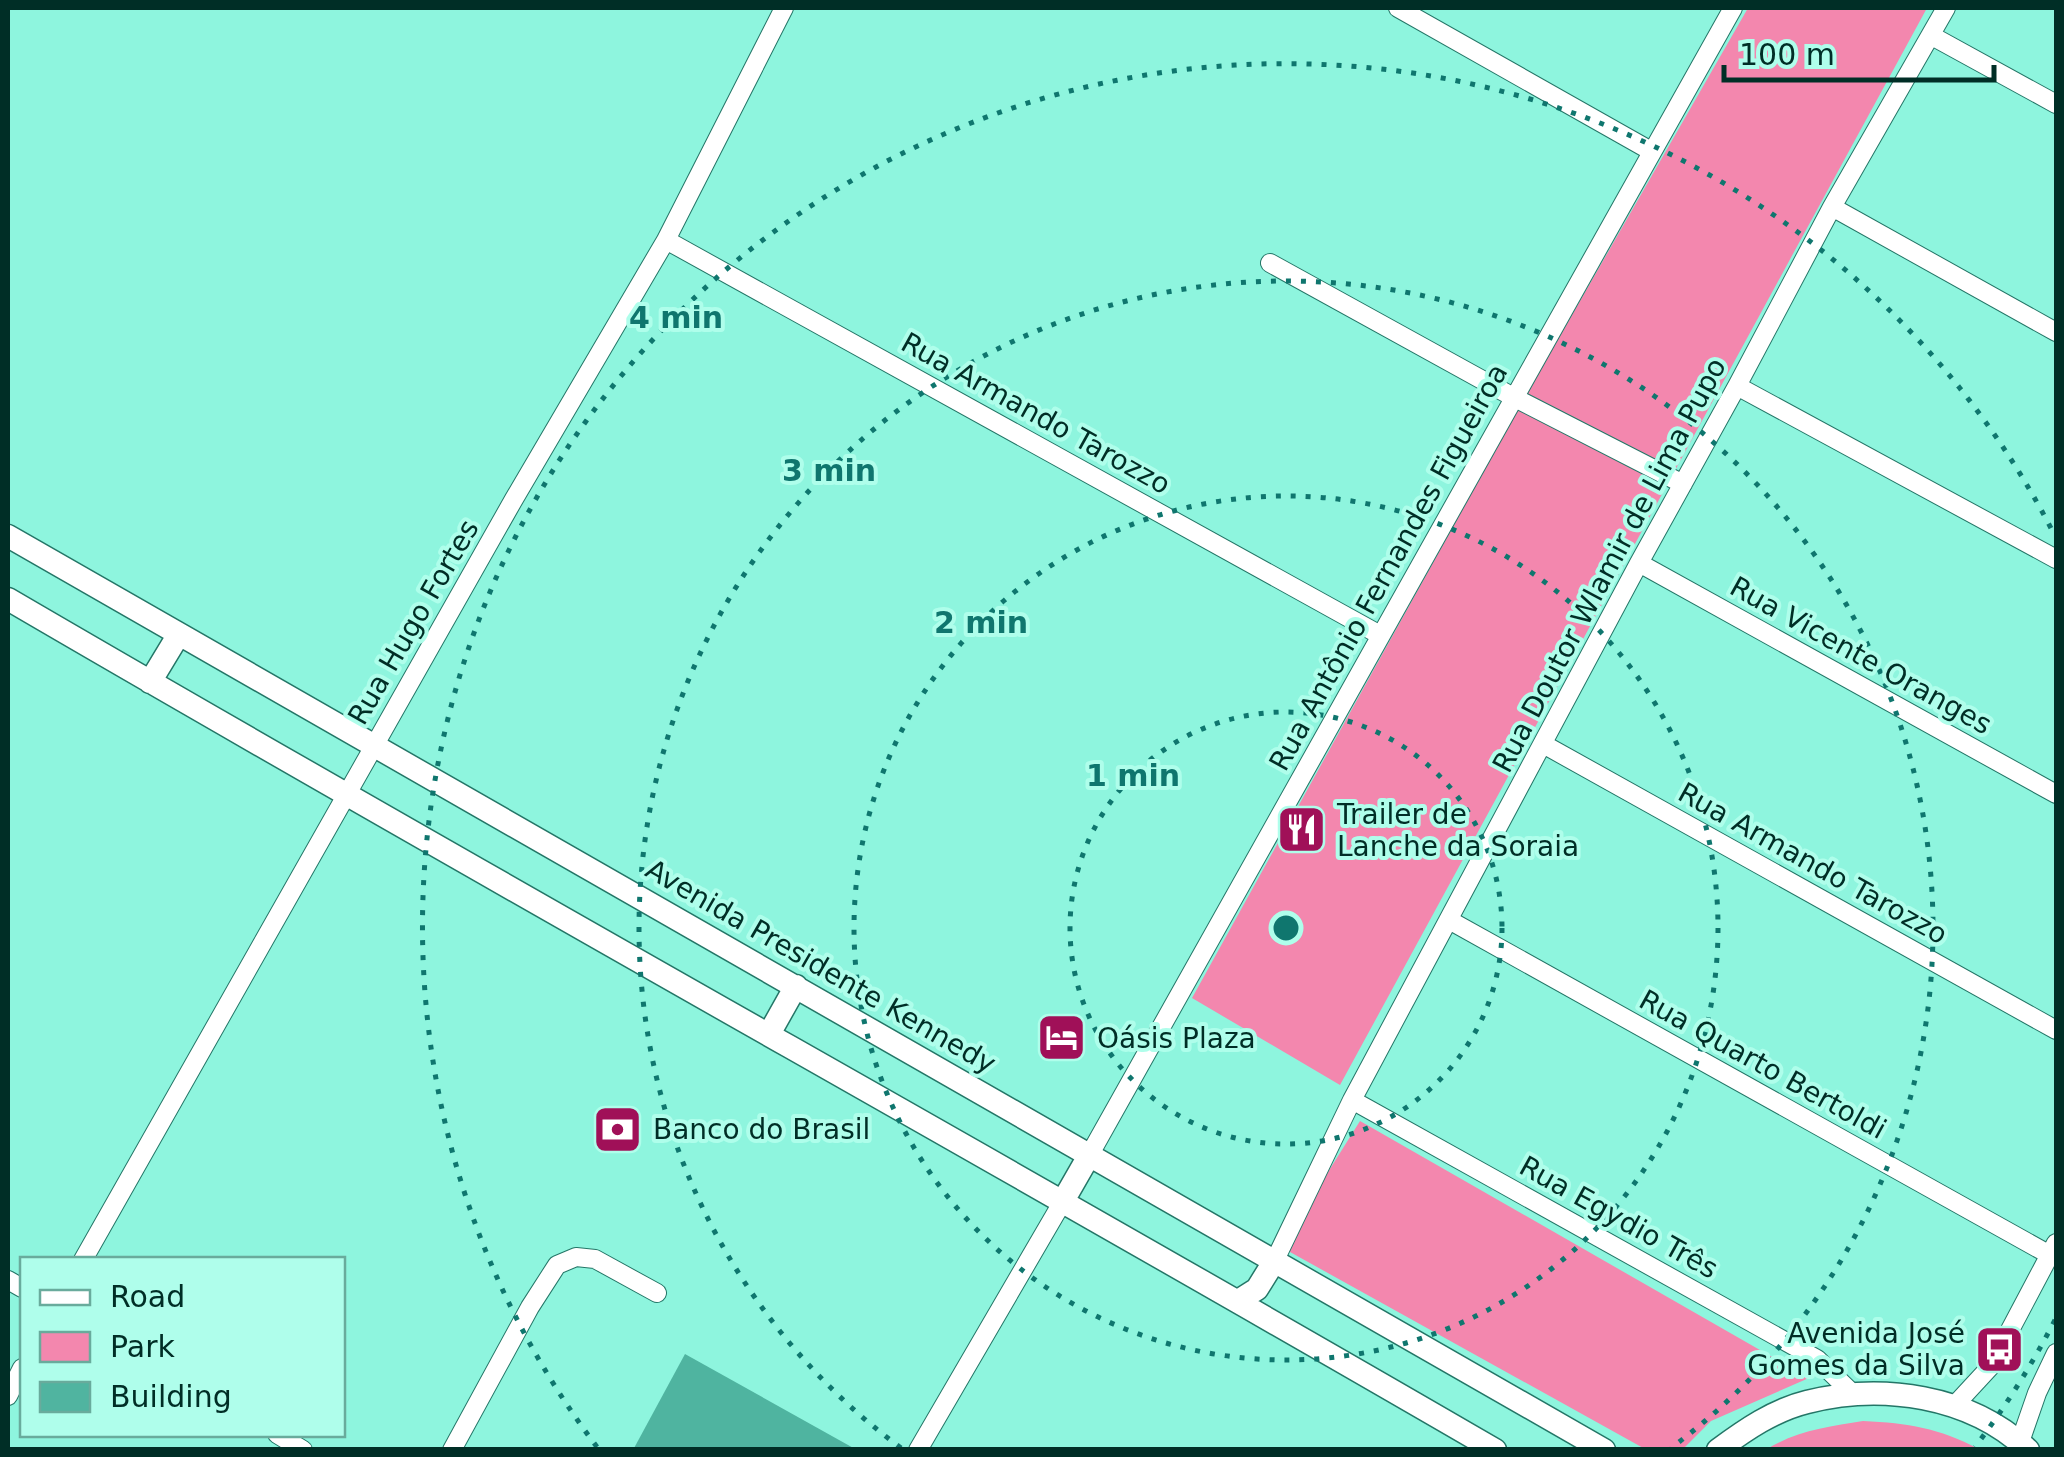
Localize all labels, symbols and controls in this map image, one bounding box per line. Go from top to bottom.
scale bar [1724,20,1994,82]
text: 100 m [1739,37,1835,72]
text: 4 min [629,300,723,335]
street label: Rua Armando Tarozzo [896,326,1176,501]
street label: Rua Doutor Wlamir de Lima Pupo [1486,352,1733,778]
street label: Rua Antônio Fernandes Figueiroa [1262,358,1514,776]
text: 3 min [782,453,876,488]
street label: Rua Hugo Fortes [341,514,486,731]
street label: Rua Vicente Oranges [1724,570,1997,741]
text: 2 min [934,605,1028,640]
text: 1 min [1086,758,1180,793]
street label: Rua Armando Tarozzo [1673,776,1953,951]
place label: Trailer de Lanche da Soraia [1336,798,1579,863]
restaurant icon: Trailer de Lanche da Soraia [1276,804,1328,856]
street label: Avenida Presidente Kennedy [640,852,1002,1080]
centre of rings [1268,910,1304,946]
street label: Rua Quarto Bertoldi [1634,983,1892,1146]
hotel icon: Oásis Plaza [1036,1012,1088,1064]
place label: Oásis Plaza [1097,1022,1256,1055]
bank icon: Banco do Brasil [592,1103,644,1155]
place label: Banco do Brasil [653,1113,870,1146]
street label: Rua Egydio Três [1514,1149,1724,1286]
legend [20,1257,345,1437]
text: Road [110,1279,185,1314]
place label: Avenida José Gomes da Silva [1747,1317,1965,1382]
bus stop icon: Avenida José Gomes da Silva [1974,1323,2026,1375]
text: Park [110,1329,175,1364]
text: Building [110,1379,232,1414]

